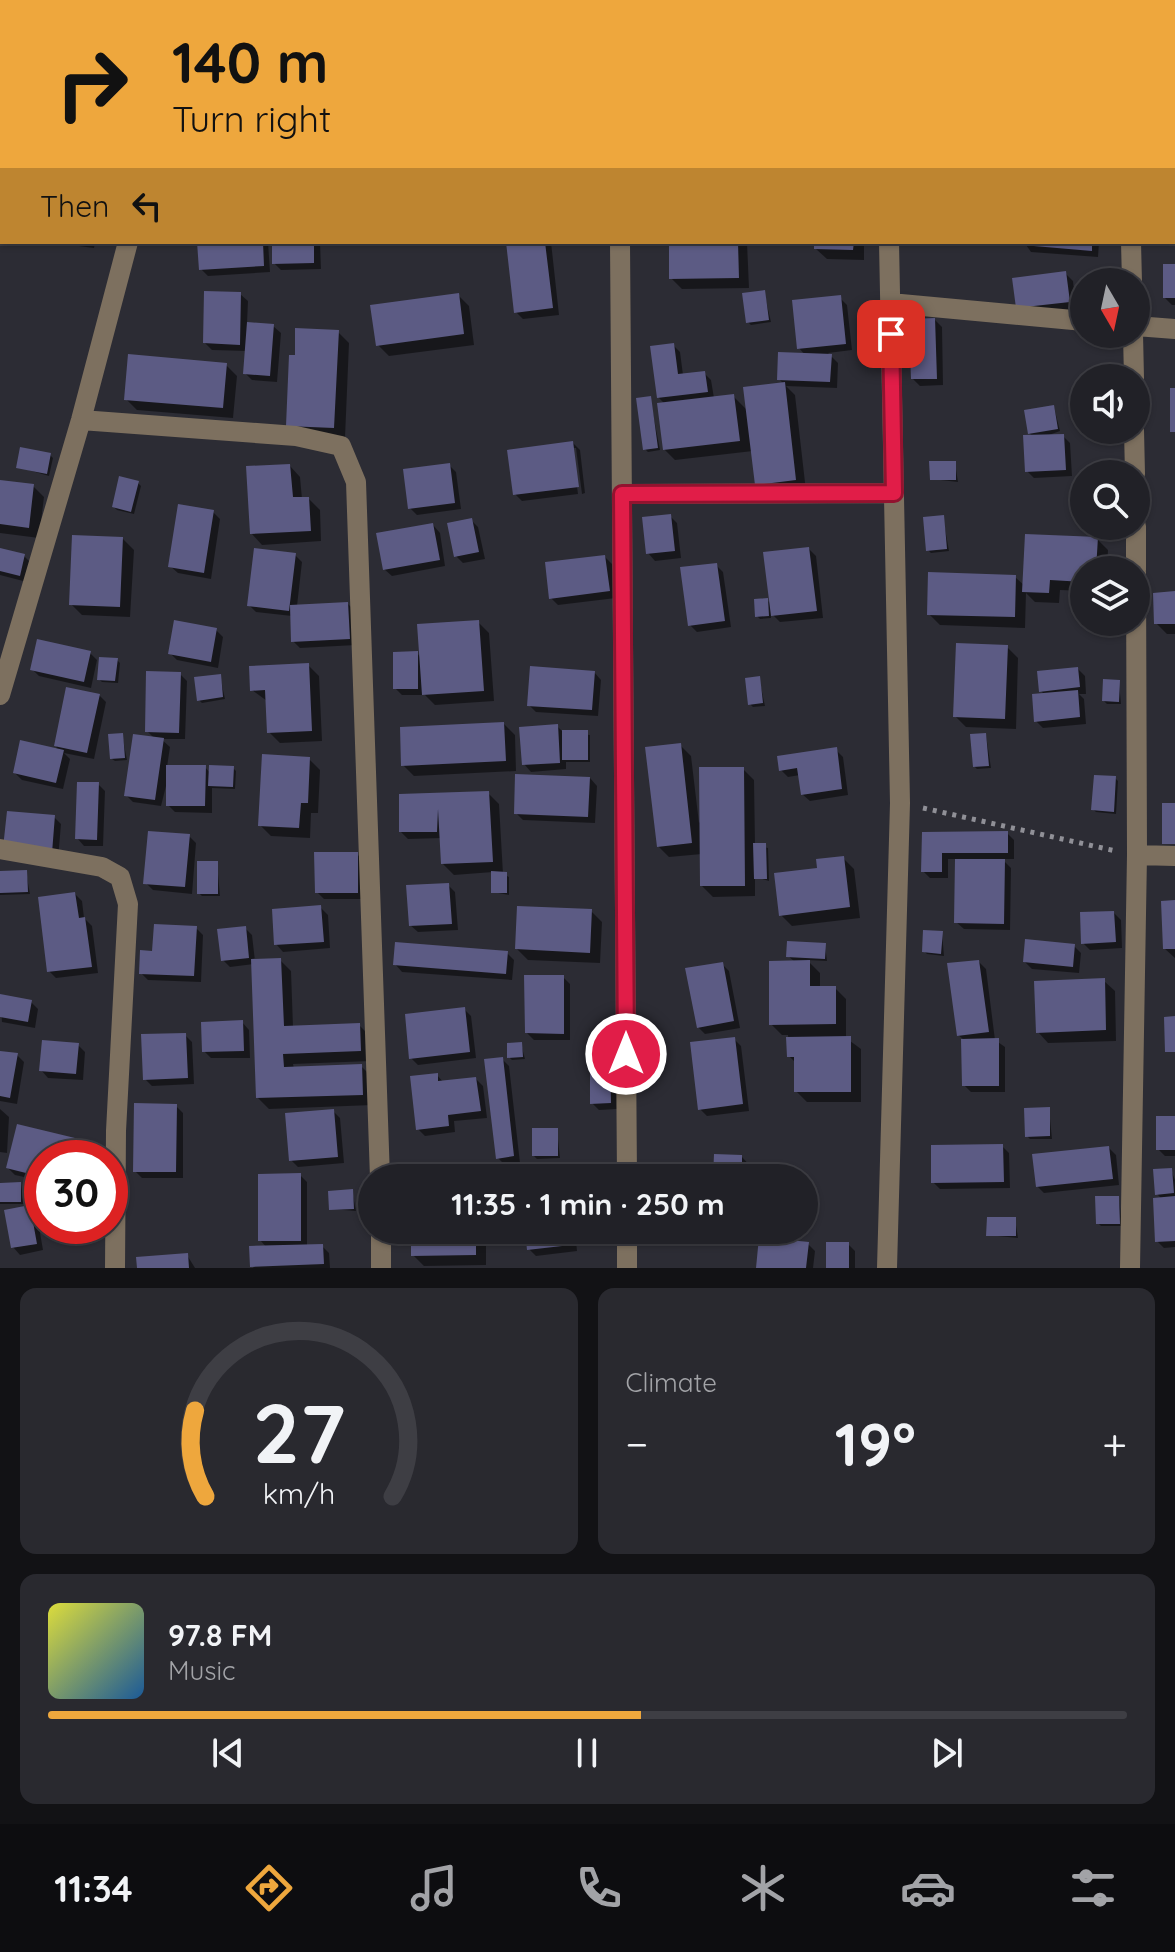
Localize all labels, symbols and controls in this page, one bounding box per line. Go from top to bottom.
text: 140 m [172,27,328,97]
icon: right [40,32,144,136]
text: Turn right [172,96,331,141]
icon: left [125,184,169,228]
text: Then [40,187,109,225]
north arrow [1070,268,1150,348]
map controls [1070,268,1150,636]
pin [857,300,925,368]
icon: arrive [869,312,913,356]
button: sound [1070,364,1150,444]
button: search [1070,460,1150,540]
button: layers [1070,556,1150,636]
position arrow [584,1012,668,1096]
speed limit sign: 30 [24,1140,128,1244]
text: 11:35 · 1 min · 250 m [451,1185,725,1223]
text: Climate [626,1366,717,1399]
text: 27 [252,1380,345,1484]
text: 19° [835,1406,916,1481]
text: − [626,1416,648,1471]
text: + [1102,1416,1127,1471]
text: km/h [262,1475,335,1511]
text: 97.8 FM [168,1616,272,1654]
text: Music [168,1654,236,1687]
icon: previous [206,1731,250,1775]
icon: pause [565,1731,609,1775]
icon: next [925,1731,969,1775]
icon: directions [241,1860,297,1916]
icon: music [406,1860,462,1916]
icon: phone [571,1860,627,1916]
icon: climate [735,1860,791,1916]
icon: car [900,1860,956,1916]
icon: filters [1065,1860,1121,1916]
text: 11:34 [54,1866,133,1911]

